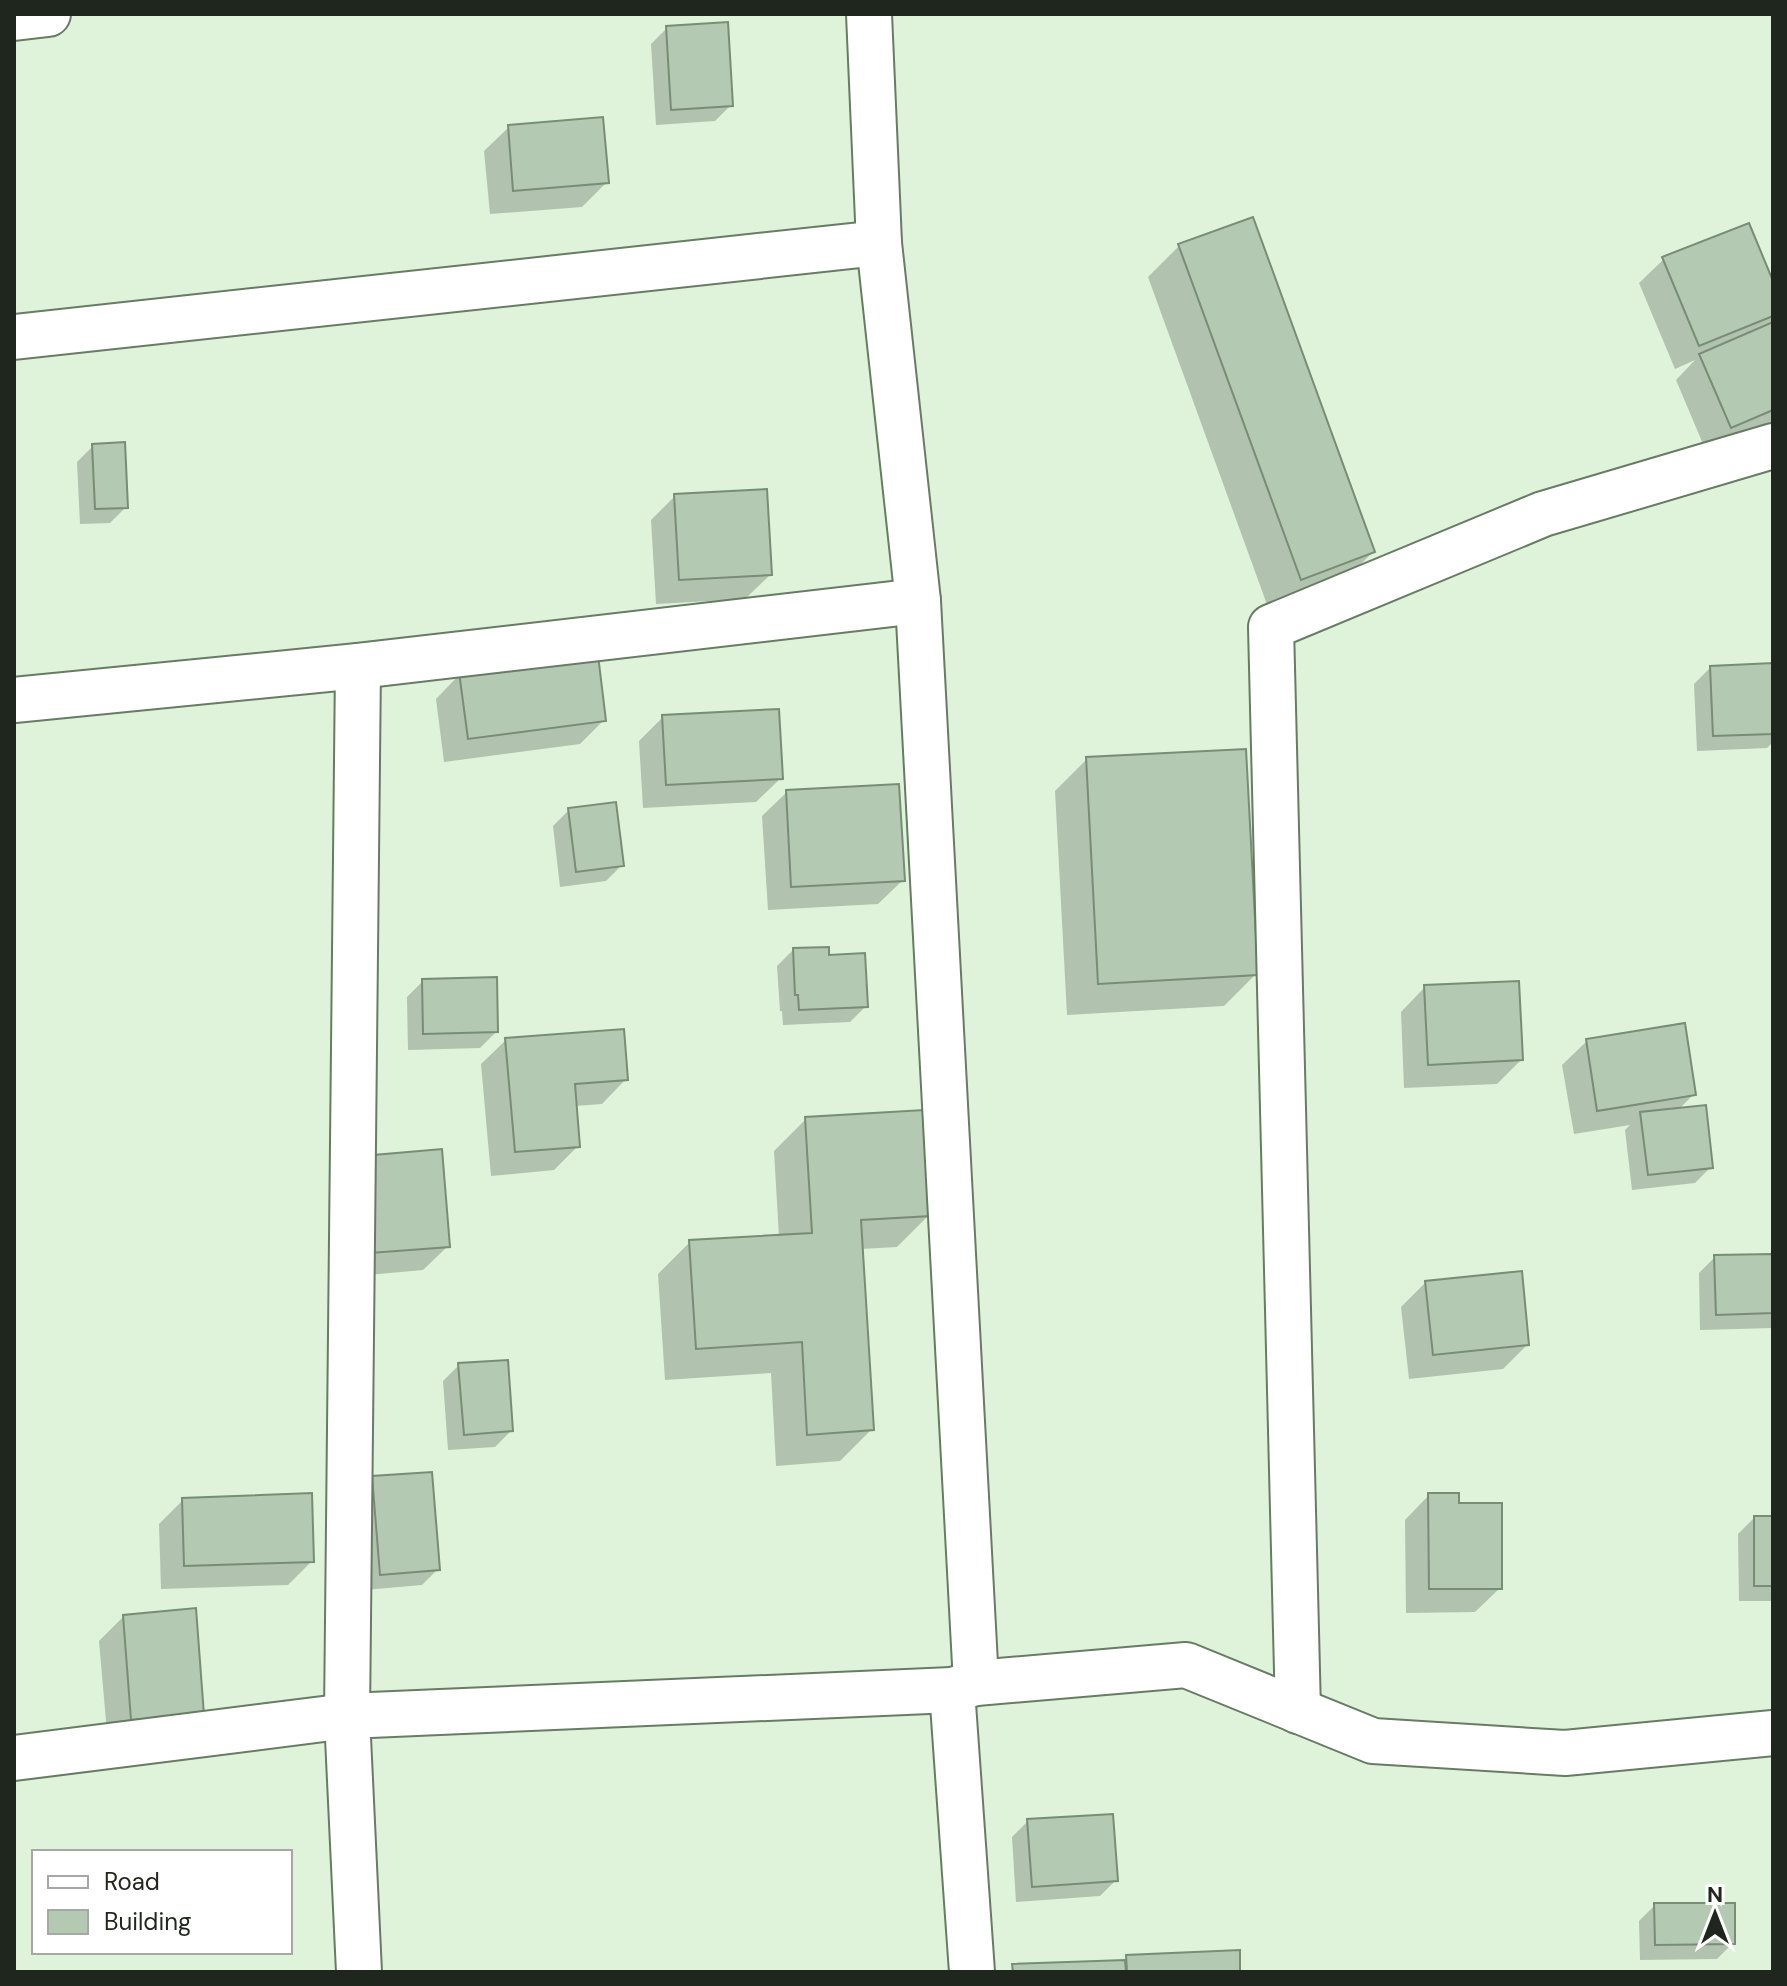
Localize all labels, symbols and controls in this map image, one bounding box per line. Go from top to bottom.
legend [32,1850,292,1954]
text: Road [104,1866,160,1897]
north arrow [1675,1874,1755,1954]
text: N [1707,1880,1723,1909]
text: Building [104,1906,191,1937]

